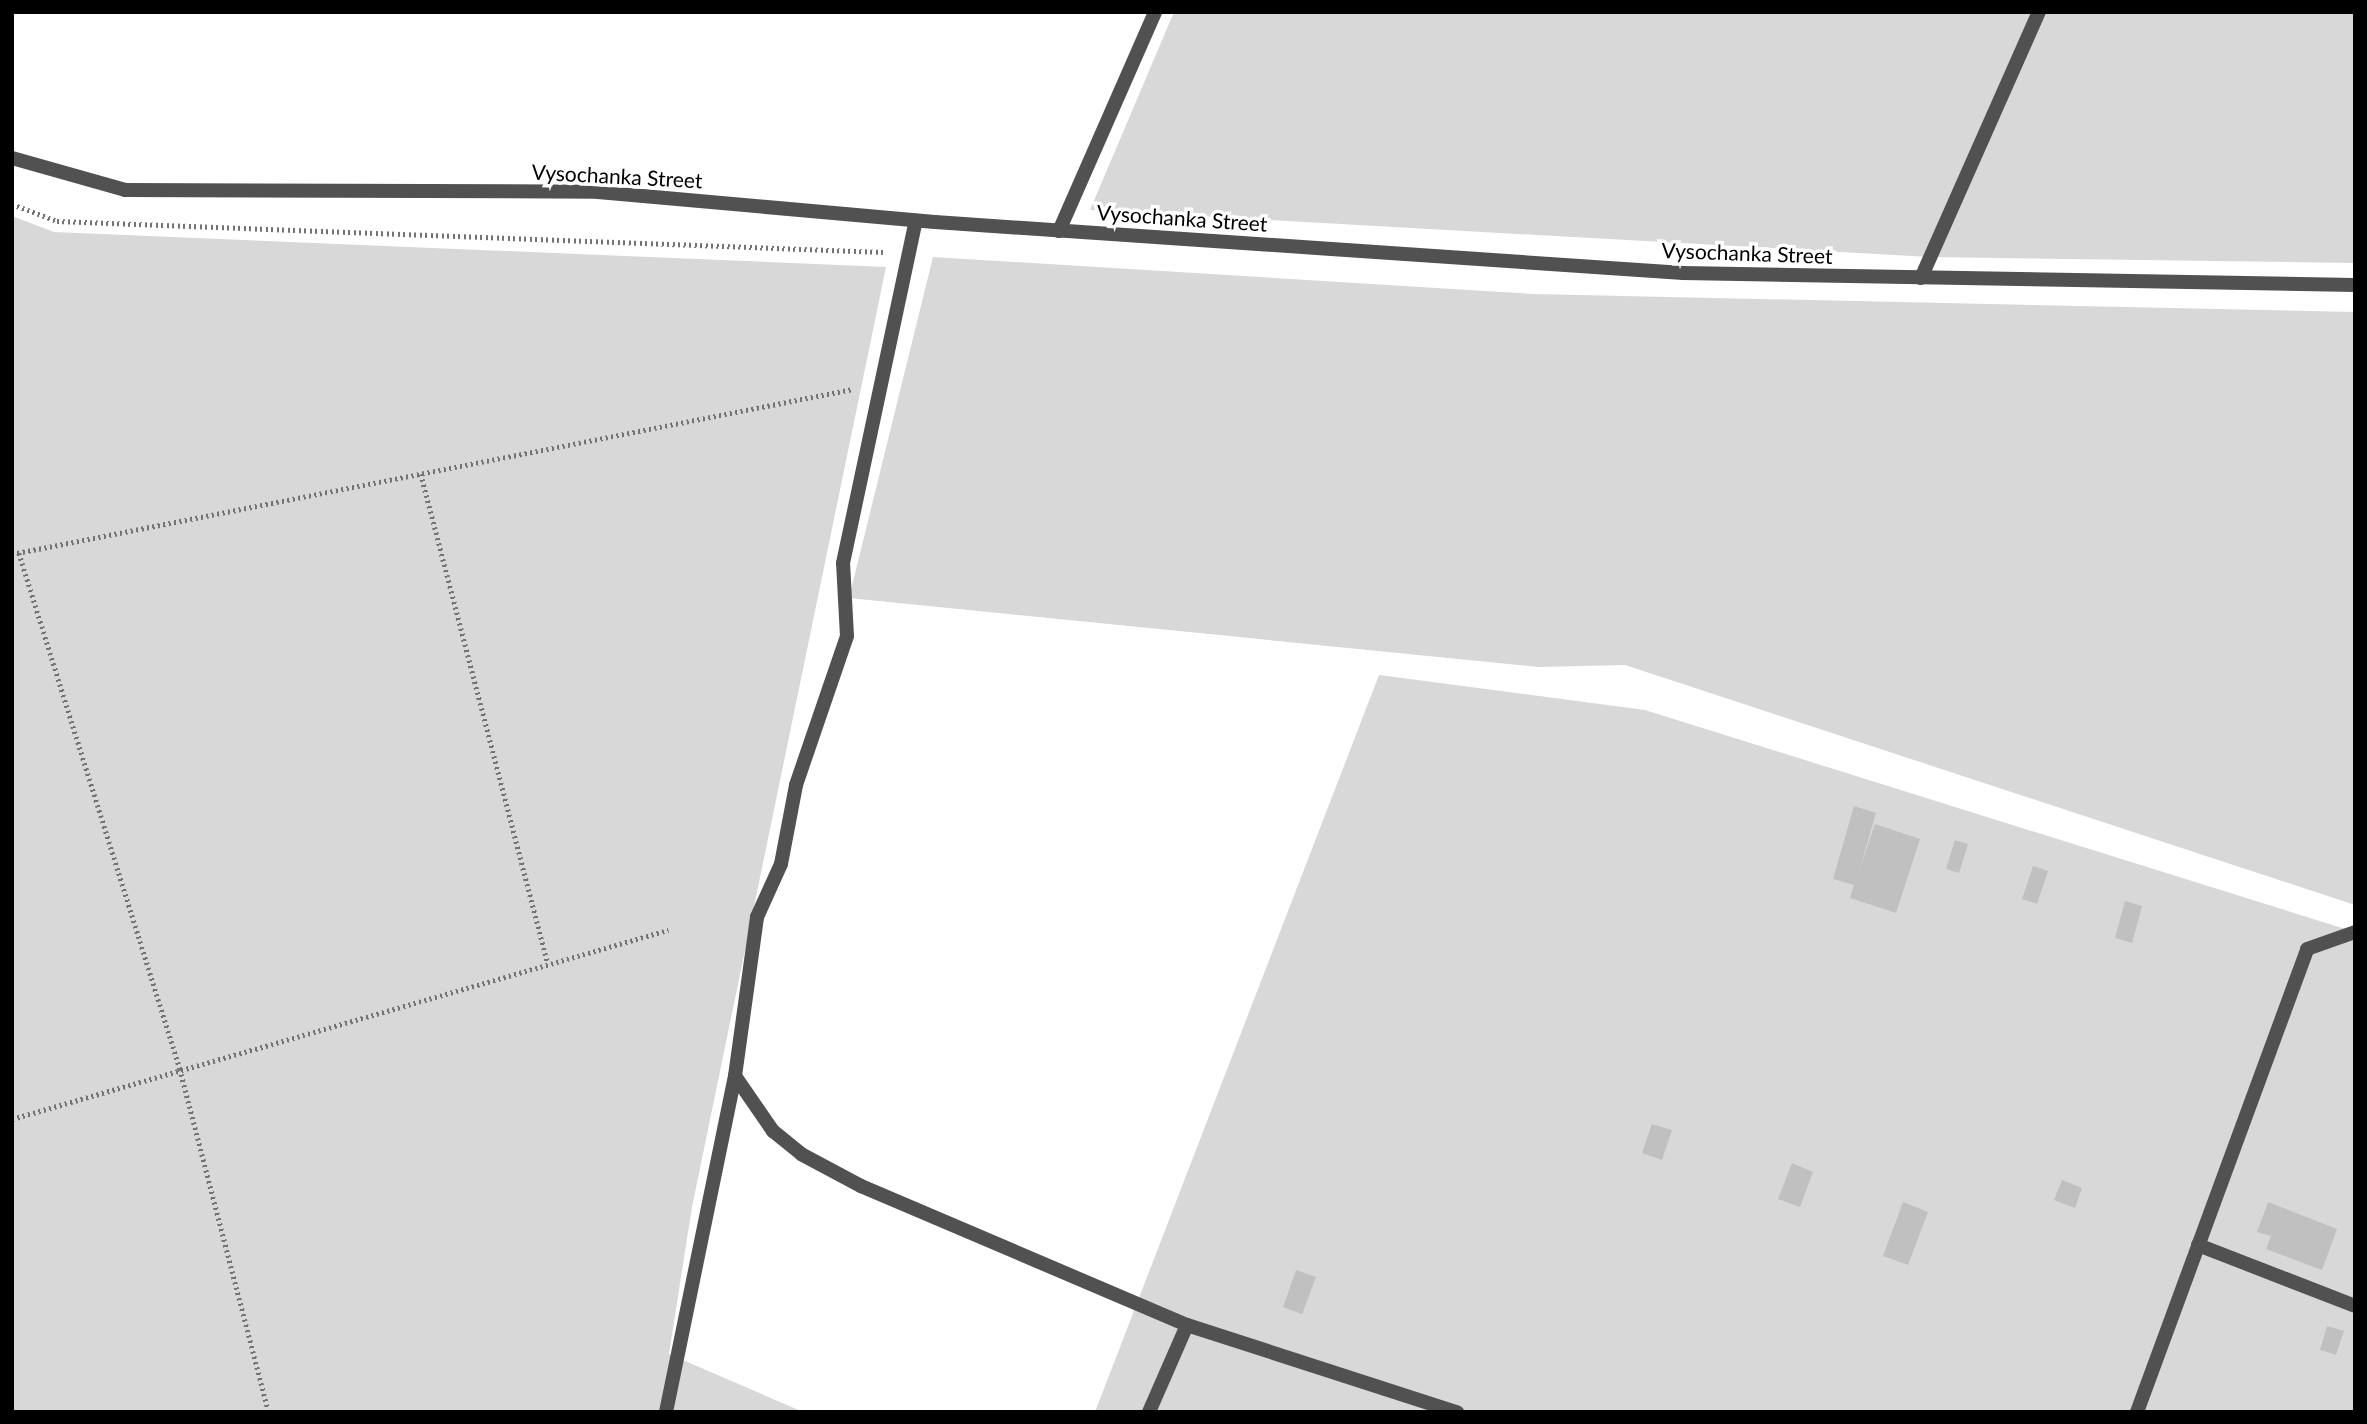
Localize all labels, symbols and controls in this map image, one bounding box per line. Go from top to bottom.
street label: Vysochanka Street [531,159,703,193]
street label: Vysochanka Street [1096,199,1268,237]
street label: Vysochanka Street [1661,237,1833,269]

